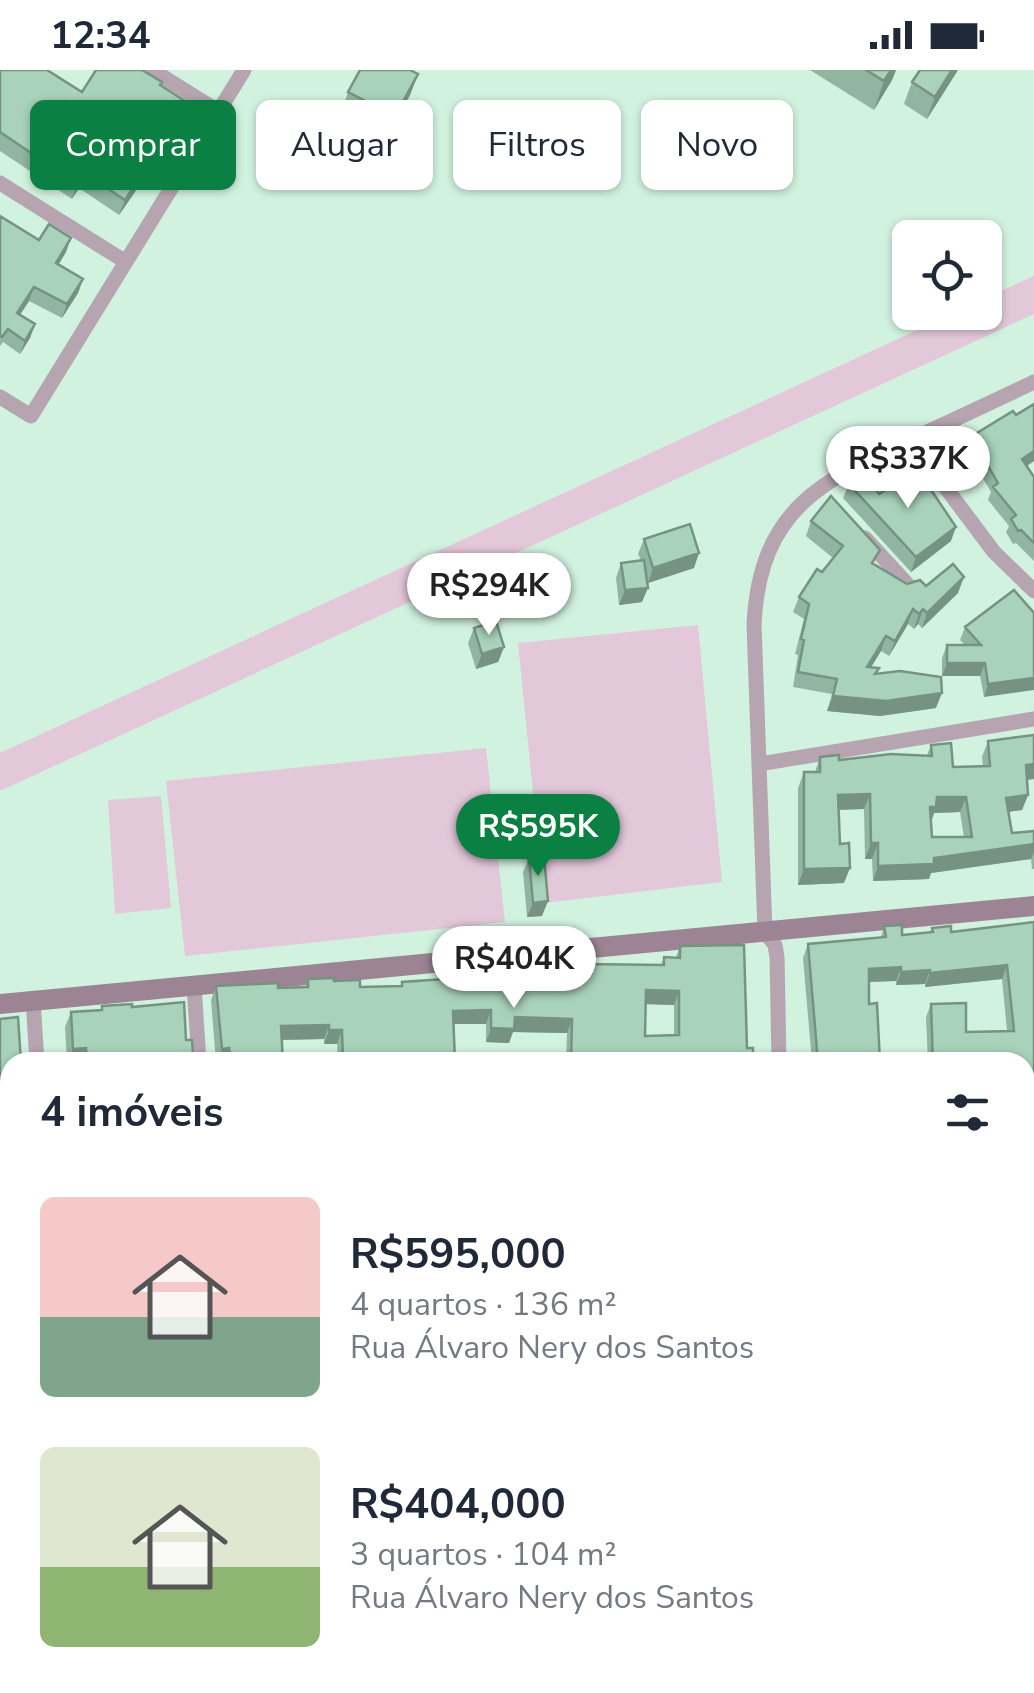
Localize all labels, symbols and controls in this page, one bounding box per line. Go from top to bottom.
text: 12:34 [50,10,151,61]
chip: Comprar [30,100,236,190]
chip: Alugar [256,100,433,190]
chip: Filtros [453,100,621,190]
chip: Novo [641,100,793,190]
map controls [892,220,1002,330]
button: locate [892,220,1002,330]
pin: R$337K [827,426,989,511]
text: R$337K [848,437,968,480]
pin: R$294K [408,553,570,638]
text: R$294K [429,564,549,607]
pin: R$595K [457,794,619,879]
text: R$595K [478,805,598,848]
pin: R$404K [433,926,595,1011]
text: R$404K [454,937,574,980]
text: 4 imóveis [40,1084,224,1141]
icon: filters [940,1085,995,1140]
text: R$595,000 [350,1226,566,1283]
icon: home [120,1237,240,1357]
text: 4 quartos · 136 m² [350,1283,617,1326]
text: Rua Álvaro Nery dos Santos [350,1326,754,1369]
text: R$404,000 [350,1476,566,1533]
icon: home [120,1487,240,1607]
text: 3 quartos · 104 m² [350,1533,617,1576]
text: Rua Álvaro Nery dos Santos [350,1576,754,1619]

